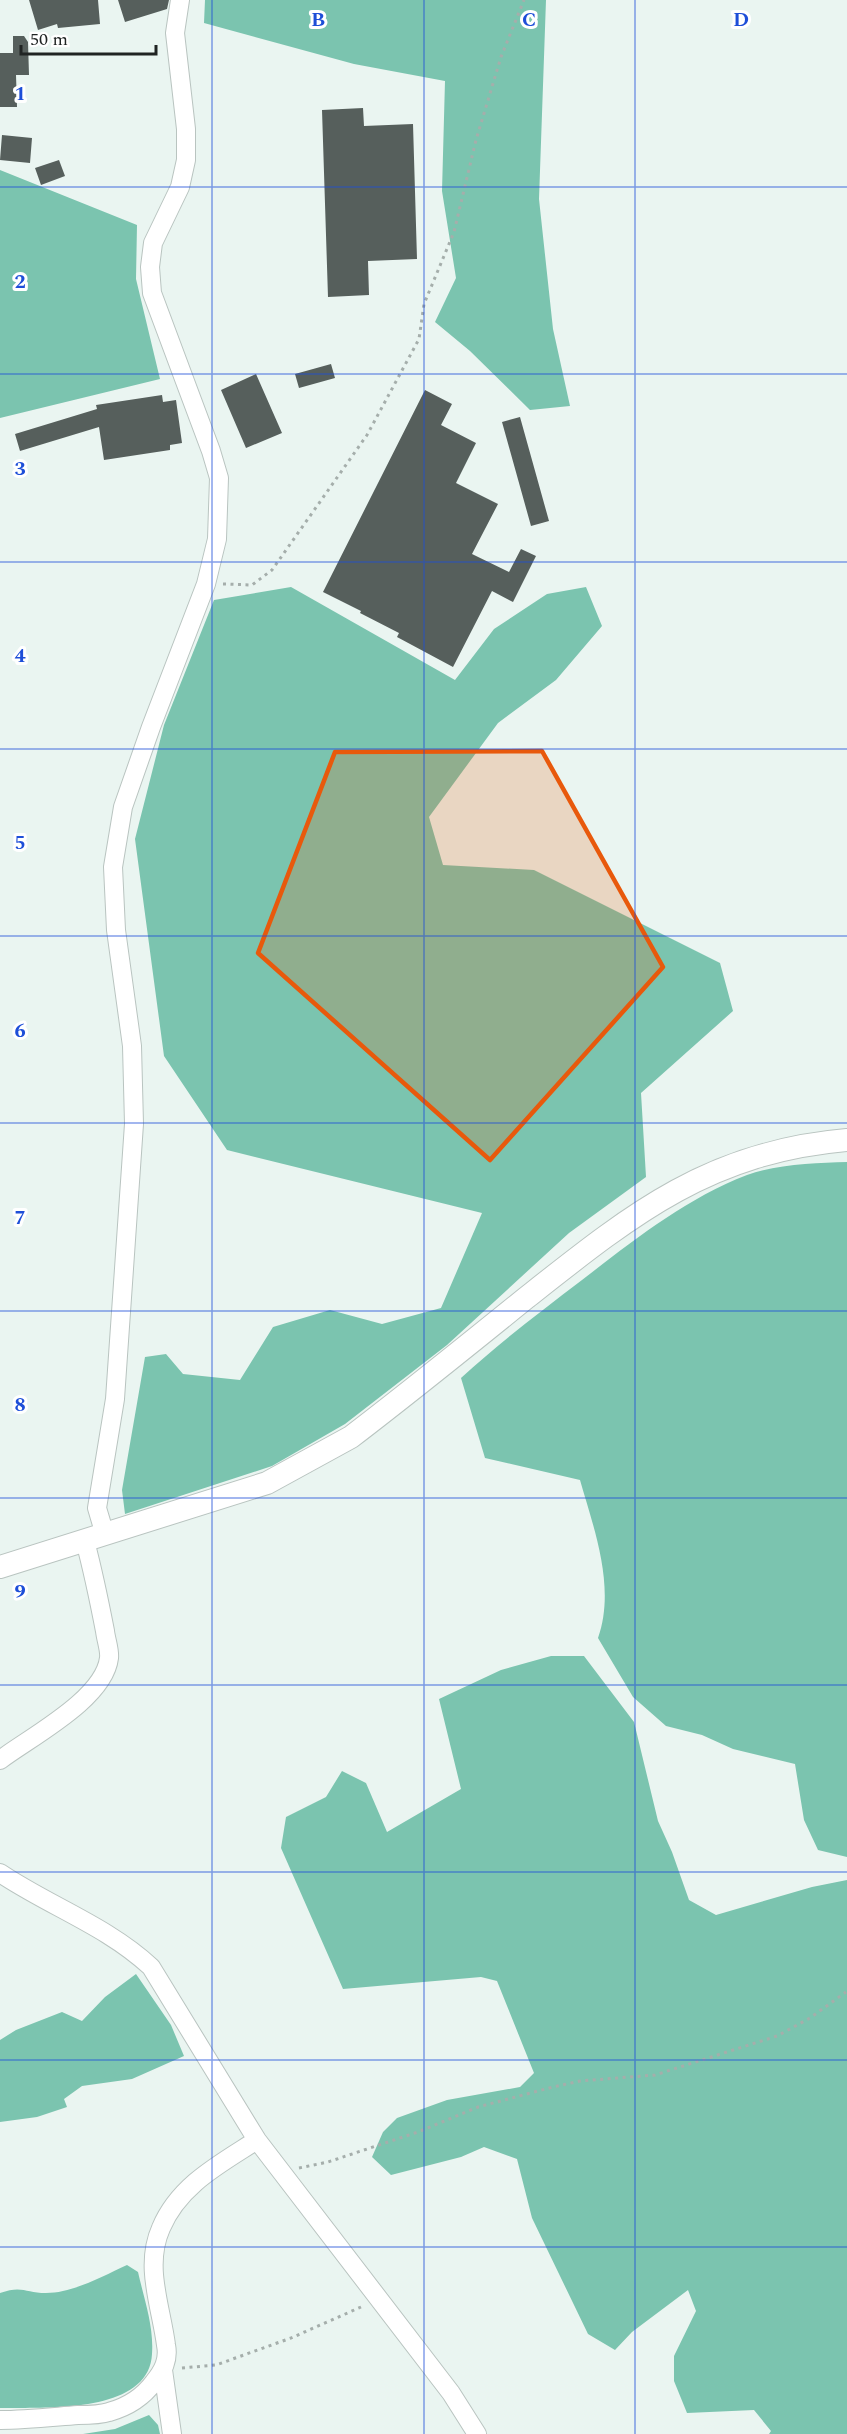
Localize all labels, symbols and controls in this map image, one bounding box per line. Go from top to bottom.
text: B [311,5,325,35]
text: C [522,5,536,35]
text: D [733,5,749,35]
scale bar [21,18,156,56]
text: 50 m [30,26,68,53]
text: 1 [14,79,26,109]
text: 2 [14,267,26,297]
text: 3 [14,454,26,484]
text: 4 [14,641,26,671]
text: 5 [14,828,26,858]
text: 6 [14,1016,26,1046]
text: 7 [14,1203,26,1233]
text: 8 [14,1390,26,1420]
text: 9 [14,1577,26,1607]

